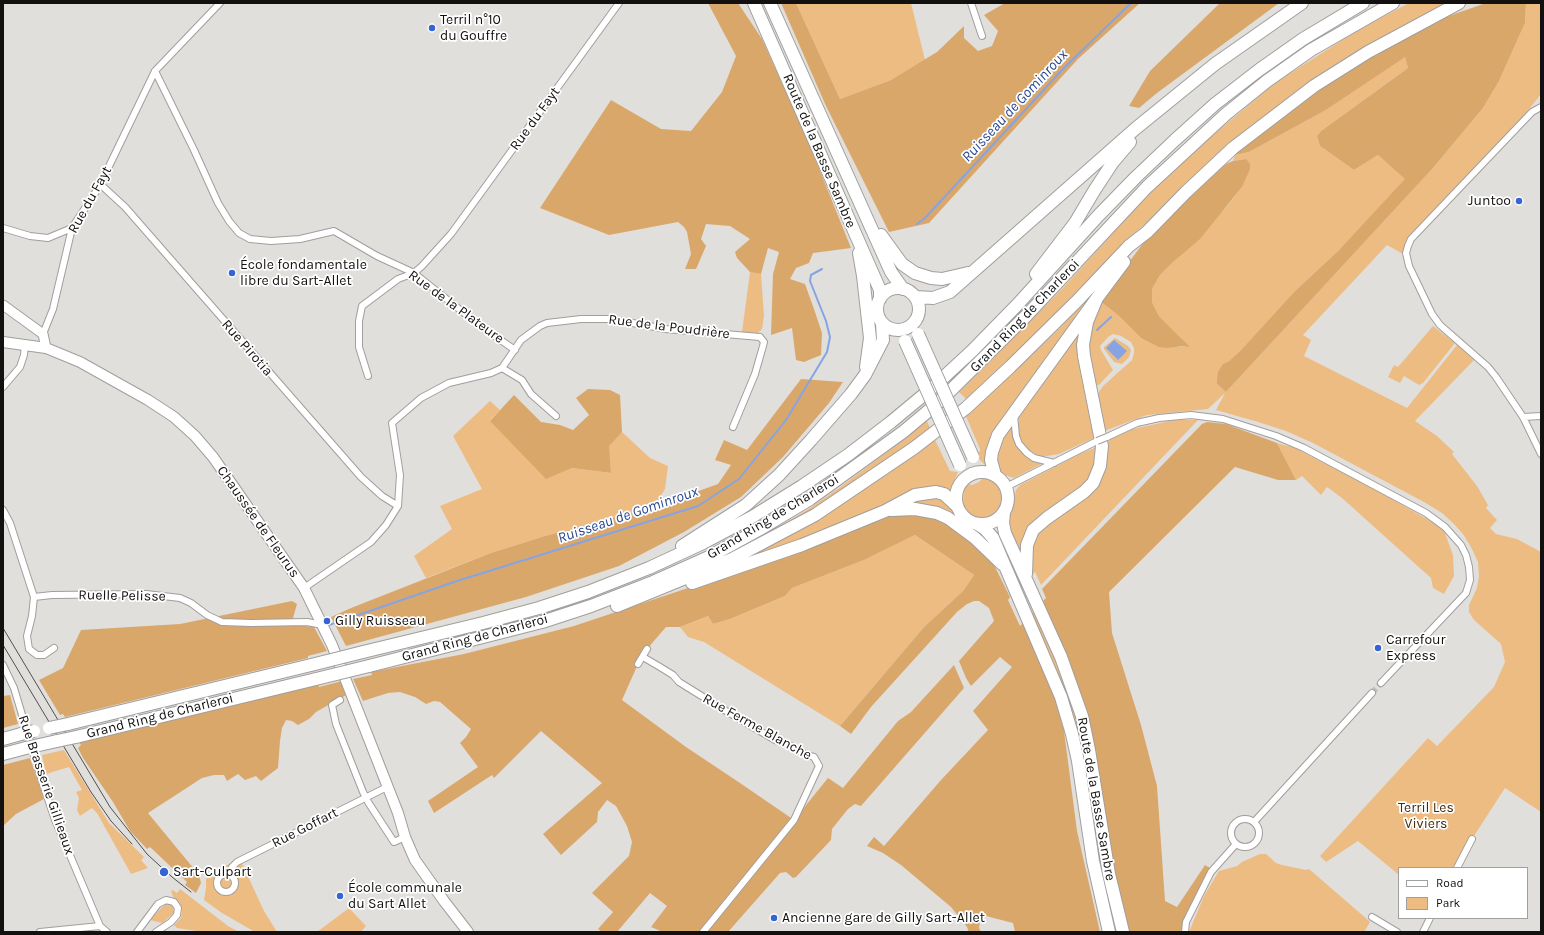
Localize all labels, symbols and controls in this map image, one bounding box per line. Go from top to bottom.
place label: Terril n°10 du Gouffre [440,12,507,44]
marker: Terril n°10 du Gouffre [427,23,437,33]
water label: Ruisseau de Gominroux [958,46,1072,166]
street label: Route de la Basse Sambre [779,71,859,231]
street label: Rue du Fayt [506,84,564,154]
street label: Rue du Fayt [65,164,115,236]
place label: Juntoo [1468,193,1511,209]
marker: Juntoo [1514,196,1524,206]
street label: Grand Ring de Charleroi [967,256,1083,376]
place label: École fondamentale libre du Sart-Allet [240,257,367,290]
street label: Rue de la Plateure [405,267,507,347]
marker: École fondamentale libre du Sart-Allet [227,268,237,278]
street label: Rue de la Poudrière [607,311,731,343]
street label: Rue Pirotia [218,316,276,380]
street label: Chaussée de Fleurus [213,463,303,581]
street label: Grand Ring de Charleroi [704,471,842,563]
water label: Ruisseau de Gominroux [555,483,701,547]
street label: Ruelle Pelisse [78,587,166,605]
street label: Grand Ring de Charleroi [400,610,550,666]
place label: Gilly Ruisseau [335,613,425,629]
marker: Gilly Ruisseau [322,616,332,626]
place label: Carrefour Express [1386,632,1446,664]
marker: Carrefour Express [1373,643,1383,653]
street label: Grand Ring de Charleroi [85,690,235,742]
street label: Rue Ferme Blanche [700,690,814,764]
street label: Rue Brasserie Gillieaux [14,713,78,857]
street label: Route de la Basse Sambre [1073,716,1119,882]
park label: Terril Les Viviers [1398,800,1454,832]
street label: Rue Goffart [269,804,341,852]
place label: Sart-Culpart [173,864,252,880]
marker: Sart-Culpart [158,866,170,878]
legend [1398,867,1528,919]
text: Road [1436,876,1464,890]
place label: École communale du Sart Allet [348,880,462,912]
marker: École communale du Sart Allet [335,891,345,901]
text: Park [1436,896,1460,910]
place label: Ancienne gare de Gilly Sart-Allet [782,910,985,926]
marker: Ancienne gare de Gilly Sart-Allet [769,913,779,923]

